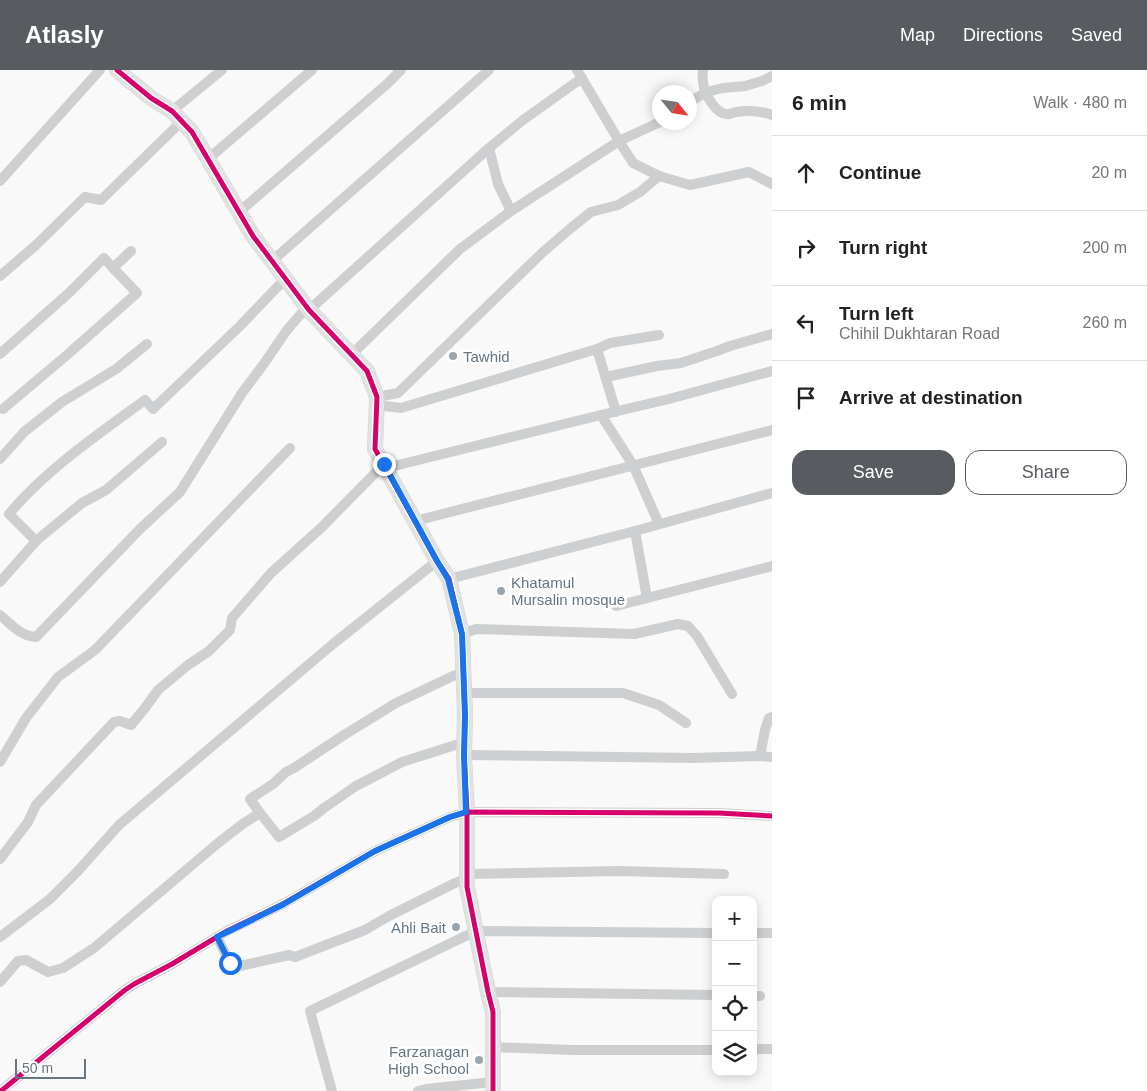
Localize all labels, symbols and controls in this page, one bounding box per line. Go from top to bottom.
text: Atlasly [25,21,104,48]
text: Map [900,25,935,45]
text: Directions [963,25,1043,45]
text: Saved [1071,25,1122,45]
north arrow [652,85,697,130]
text: 6 min [792,91,847,114]
text: Walk · 480 m [1033,94,1127,111]
icon: ahead [792,159,820,187]
text: Continue [839,162,921,183]
text: 20 m [1091,164,1127,181]
icon: right [792,234,820,262]
text: Turn right [839,237,927,258]
text: 200 m [1083,239,1127,256]
text: Turn left [839,303,914,324]
icon: left [792,309,820,337]
text: 260 m [1083,314,1127,331]
text: Chihil Dukhtaran Road [839,325,1000,342]
place label: Tawhid [463,348,510,365]
marker: Tawhid [447,350,459,362]
icon: arrive [792,384,820,412]
text: Arrive at destination [839,387,1023,408]
button: Save [792,450,955,495]
button: Share [965,450,1127,495]
route end [373,453,396,476]
place label: Khatamul Mursalin mosque [511,574,625,608]
marker: Khatamul Mursalin mosque [495,585,507,597]
map controls [712,896,757,1076]
button: + [712,896,757,941]
place label: Ahli Bait [391,919,447,936]
marker: Ahli Bait [450,921,462,933]
button: − [712,941,757,986]
route start [219,952,242,975]
button: locate [712,986,757,1031]
button: layers [712,1031,757,1076]
place label: Farzanagan High School [388,1043,469,1077]
marker: Farzanagan High School [473,1054,485,1066]
scale bar [15,1056,86,1079]
text: 50 m [22,1060,53,1076]

